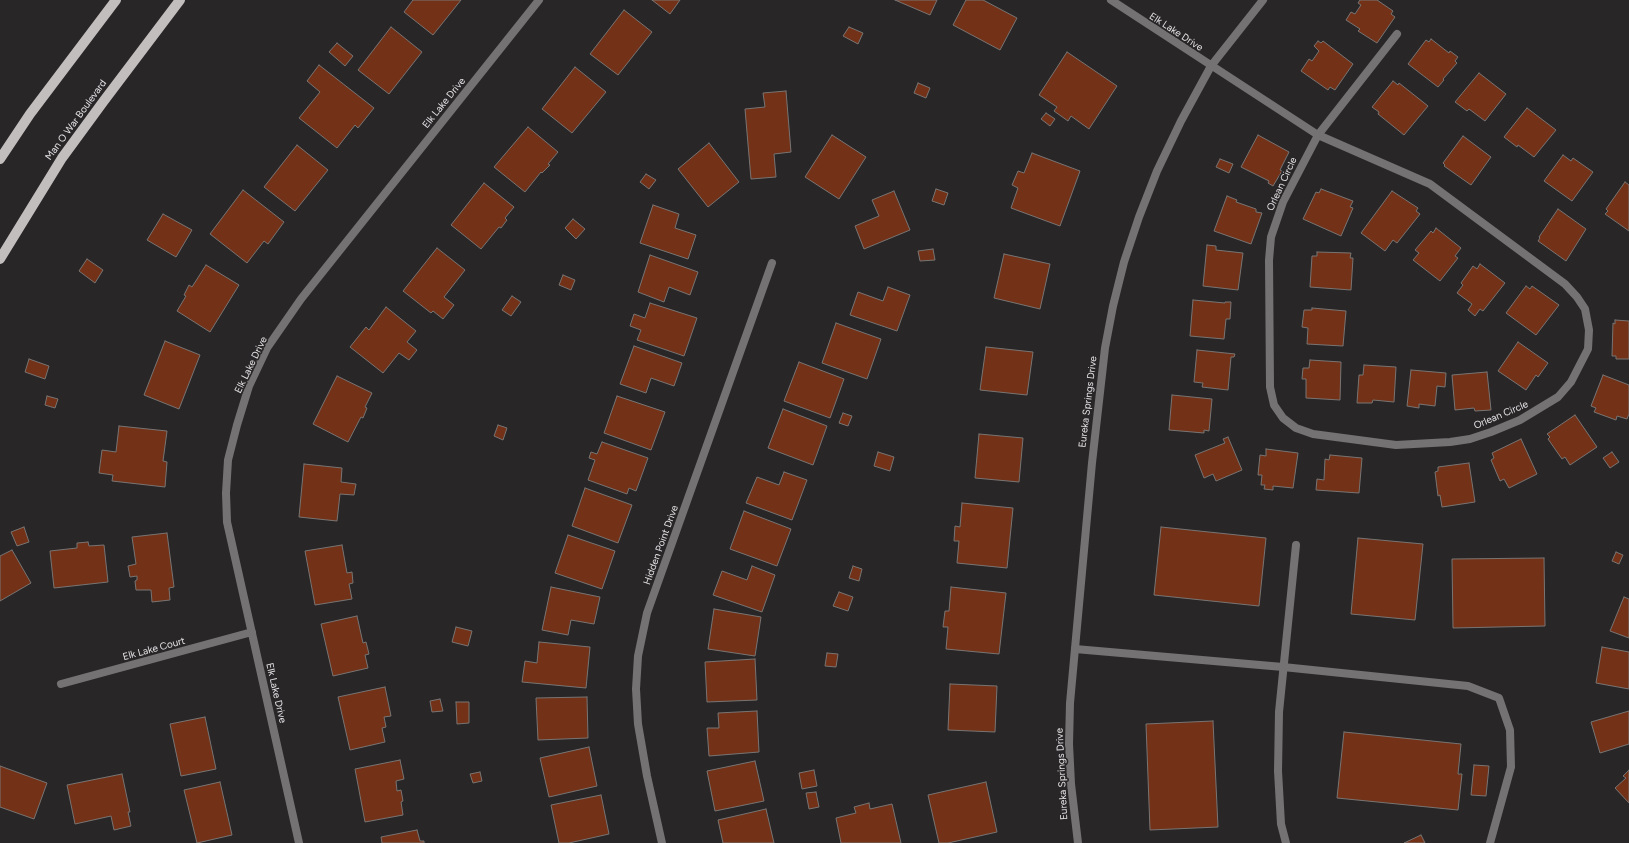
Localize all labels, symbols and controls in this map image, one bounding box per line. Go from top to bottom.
street label: Elk Lake Drive [1147,10,1205,54]
street label: Elk Lake Drive [420,75,468,131]
street label: Man O War Boulevard [43,77,109,163]
street label: Orlean Circle [1264,155,1300,213]
street label: Elk Lake Drive [232,335,270,395]
street label: Eureka Springs Drive [1076,356,1100,448]
street label: Orlean Circle [1472,398,1530,432]
street label: Hidden Point Drive [641,504,681,586]
street label: Elk Lake Court [121,635,187,663]
street label: Elk Lake Drive [263,662,289,724]
street label: Eureka Springs Drive [1054,728,1070,820]

